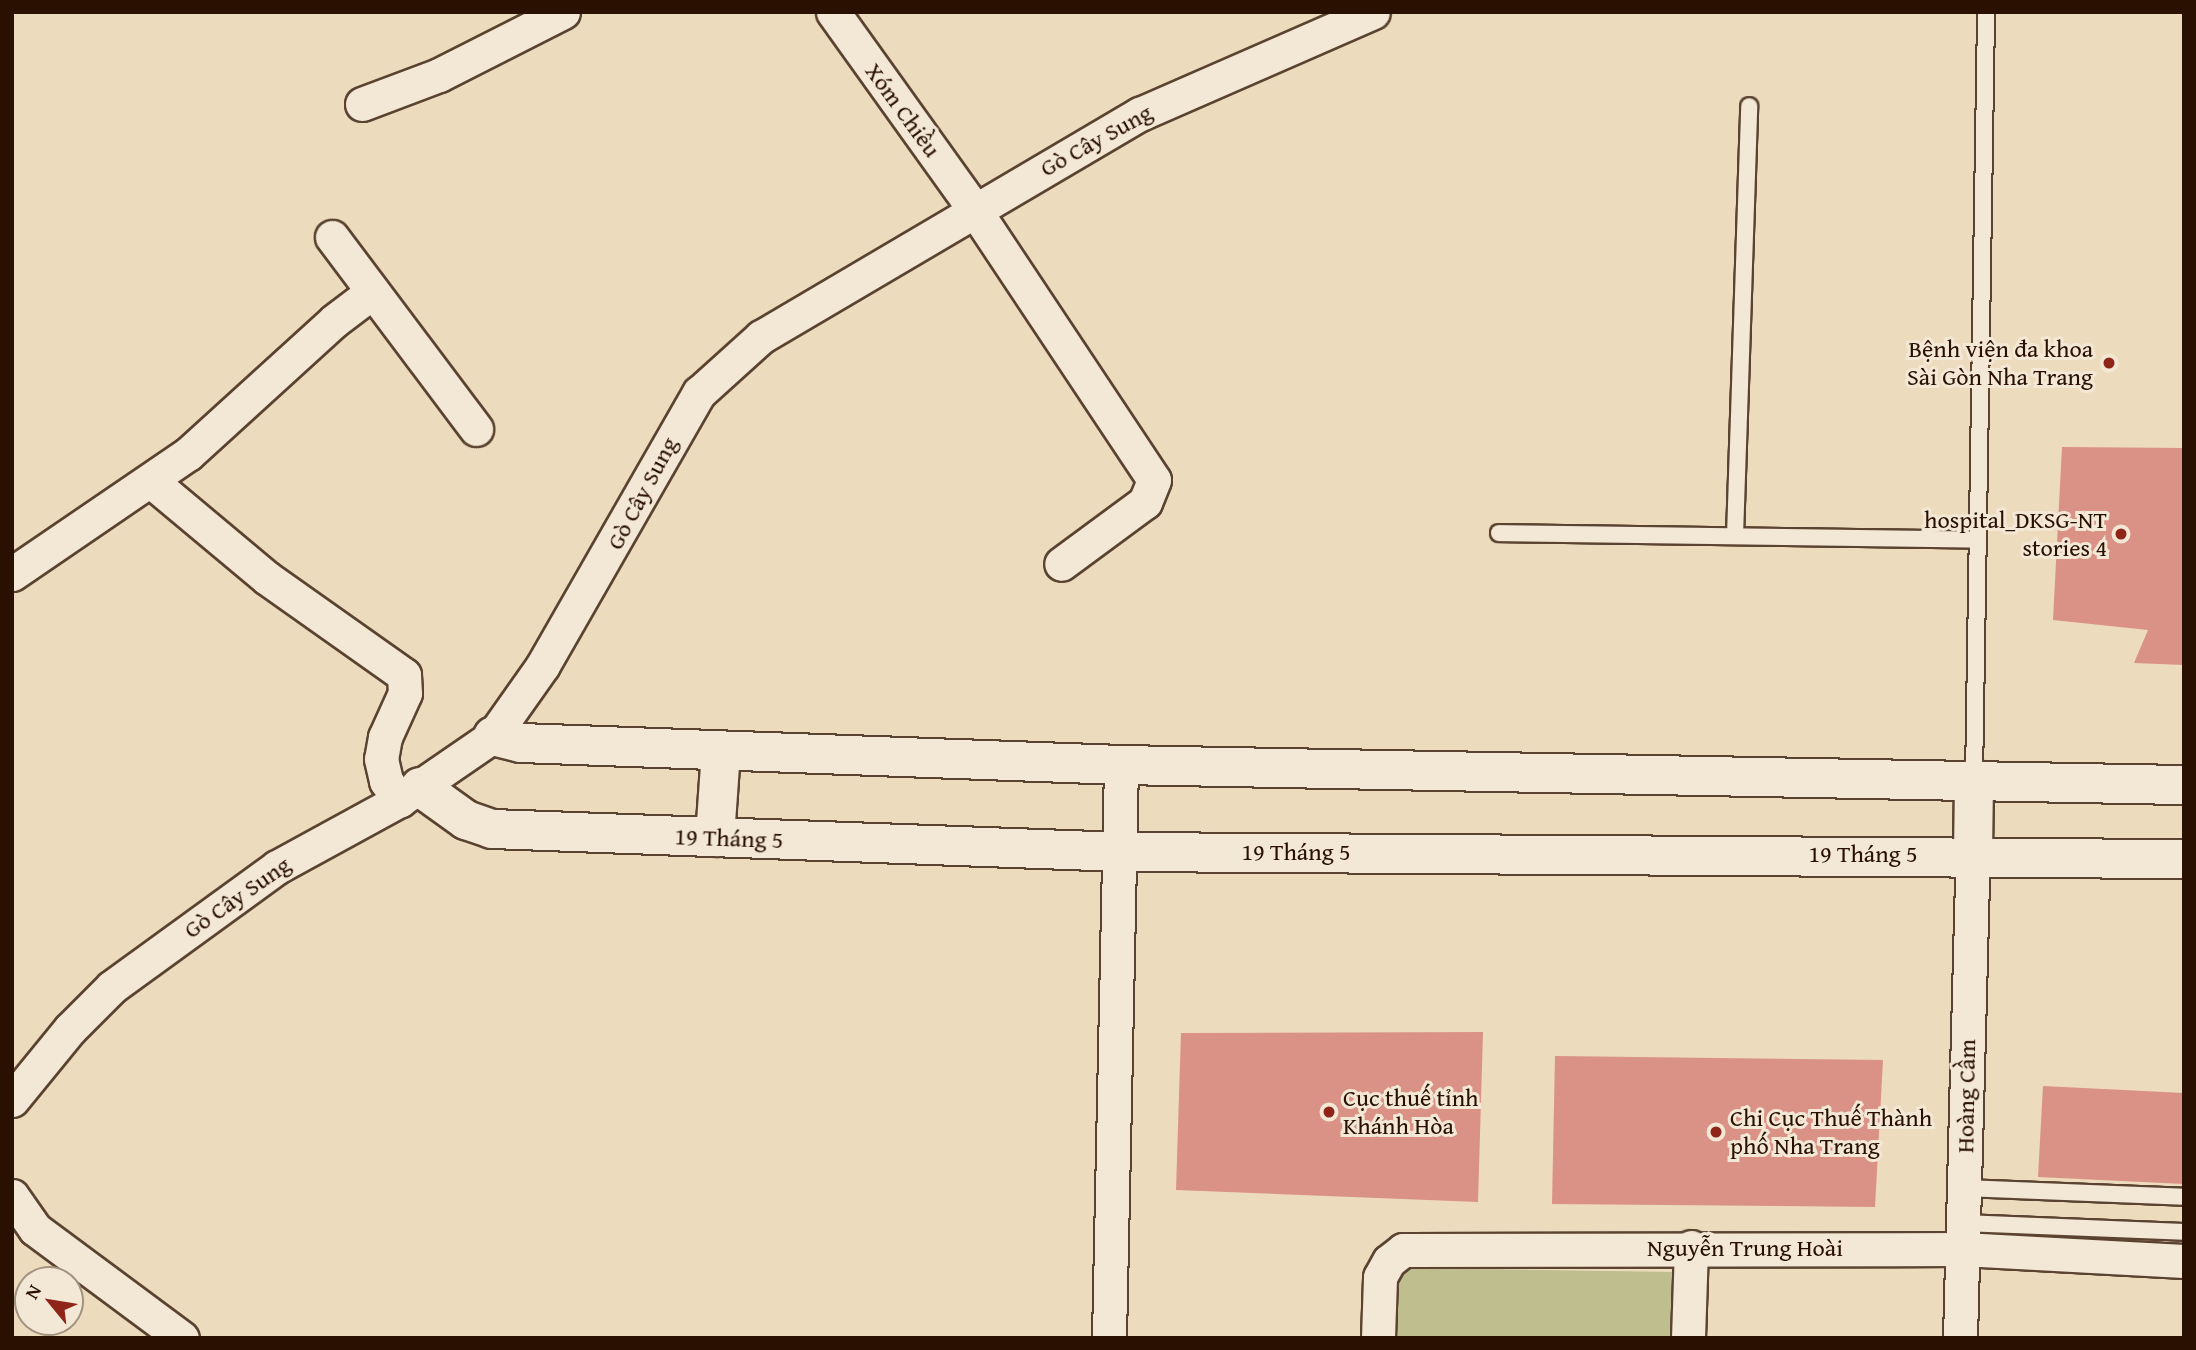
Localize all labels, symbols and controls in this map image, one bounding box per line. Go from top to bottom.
street label: Xóm Chiều [859,57,947,163]
street label: Gò Cây Sung [1035,97,1157,183]
place label: Bệnh viện đa khoa Sài Gòn Nha Trang [1907,335,2093,391]
marker: Bệnh viện đa khoa Sài Gòn Nha Trang [2099,353,2119,373]
street label: Gò Cây Sung [600,432,684,554]
place label: hospital_DKSG-NT stories 4 [1924,506,2107,562]
marker: hospital_DKSG-NT stories 4 [2113,526,2129,542]
street label: 19 Tháng 5 [674,822,784,854]
street label: 19 Tháng 5 [1242,838,1350,866]
street label: 19 Tháng 5 [1809,840,1917,868]
street label: Gò Cây Sung [178,850,296,944]
street label: Hoàng Cầm [1951,1039,1981,1153]
place label: Cục thuế tỉnh Khánh Hòa [1343,1084,1479,1140]
marker: Cục thuế tỉnh Khánh Hòa [1321,1104,1337,1120]
place label: Chi Cục Thuế Thành phố Nha Trang [1730,1104,1932,1160]
marker: Chi Cục Thuế Thành phố Nha Trang [1708,1124,1724,1140]
street label: Nguyễn Trung Hoài [1647,1234,1843,1262]
north arrow [14,1266,84,1336]
text: N [17,1279,48,1304]

